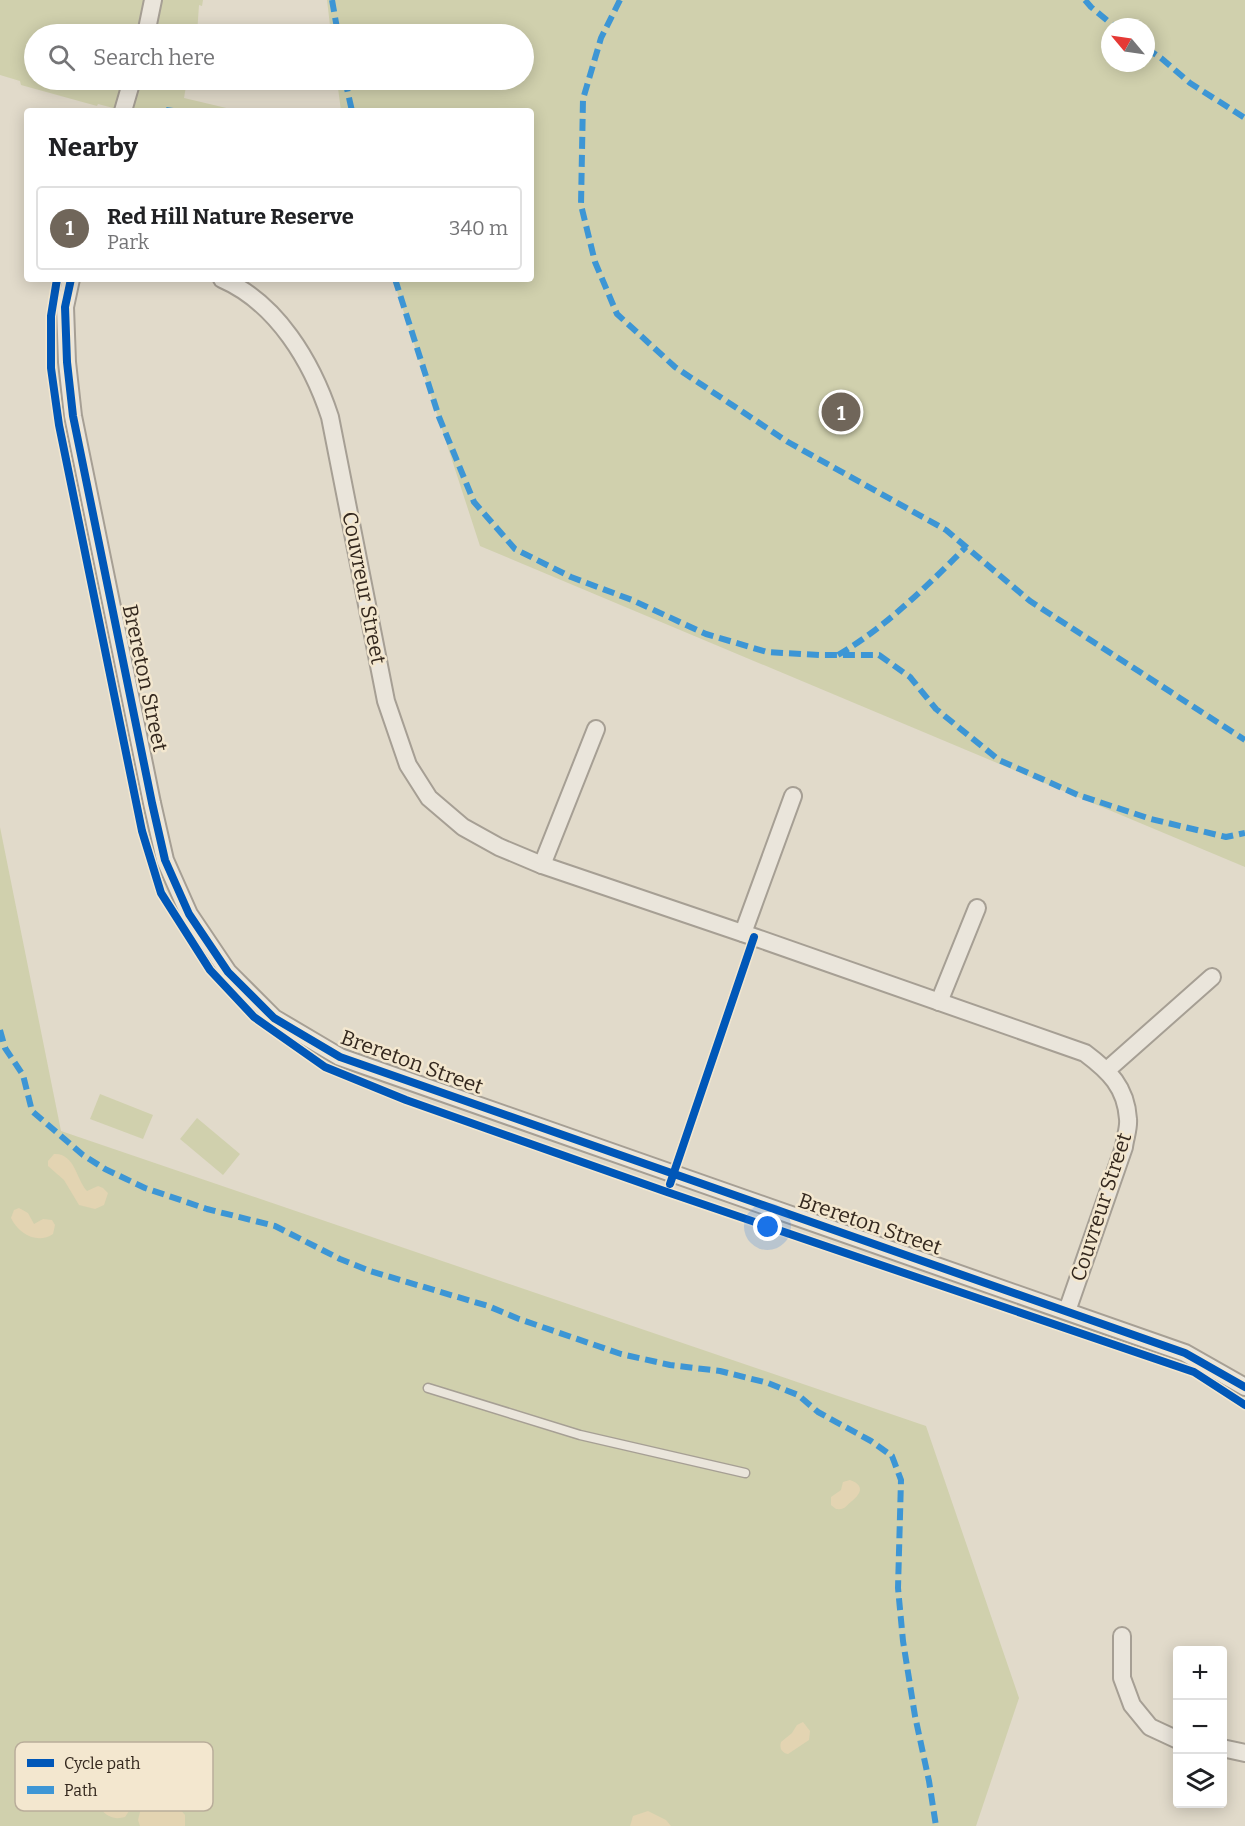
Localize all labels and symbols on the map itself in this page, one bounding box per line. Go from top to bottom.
north arrow [1101,18,1155,72]
pin: 1 [822,390,860,434]
street label: Couvreur Street [336,510,392,667]
street label: Brereton Street [117,602,173,754]
street label: Brereton Street [337,1024,487,1100]
street label: Couvreur Street [1065,1129,1137,1285]
street label: Brereton Street [795,1187,945,1261]
your location [753,1212,782,1241]
legend [15,1742,213,1811]
text: Cycle path [64,1754,140,1773]
text: Path [64,1781,98,1800]

